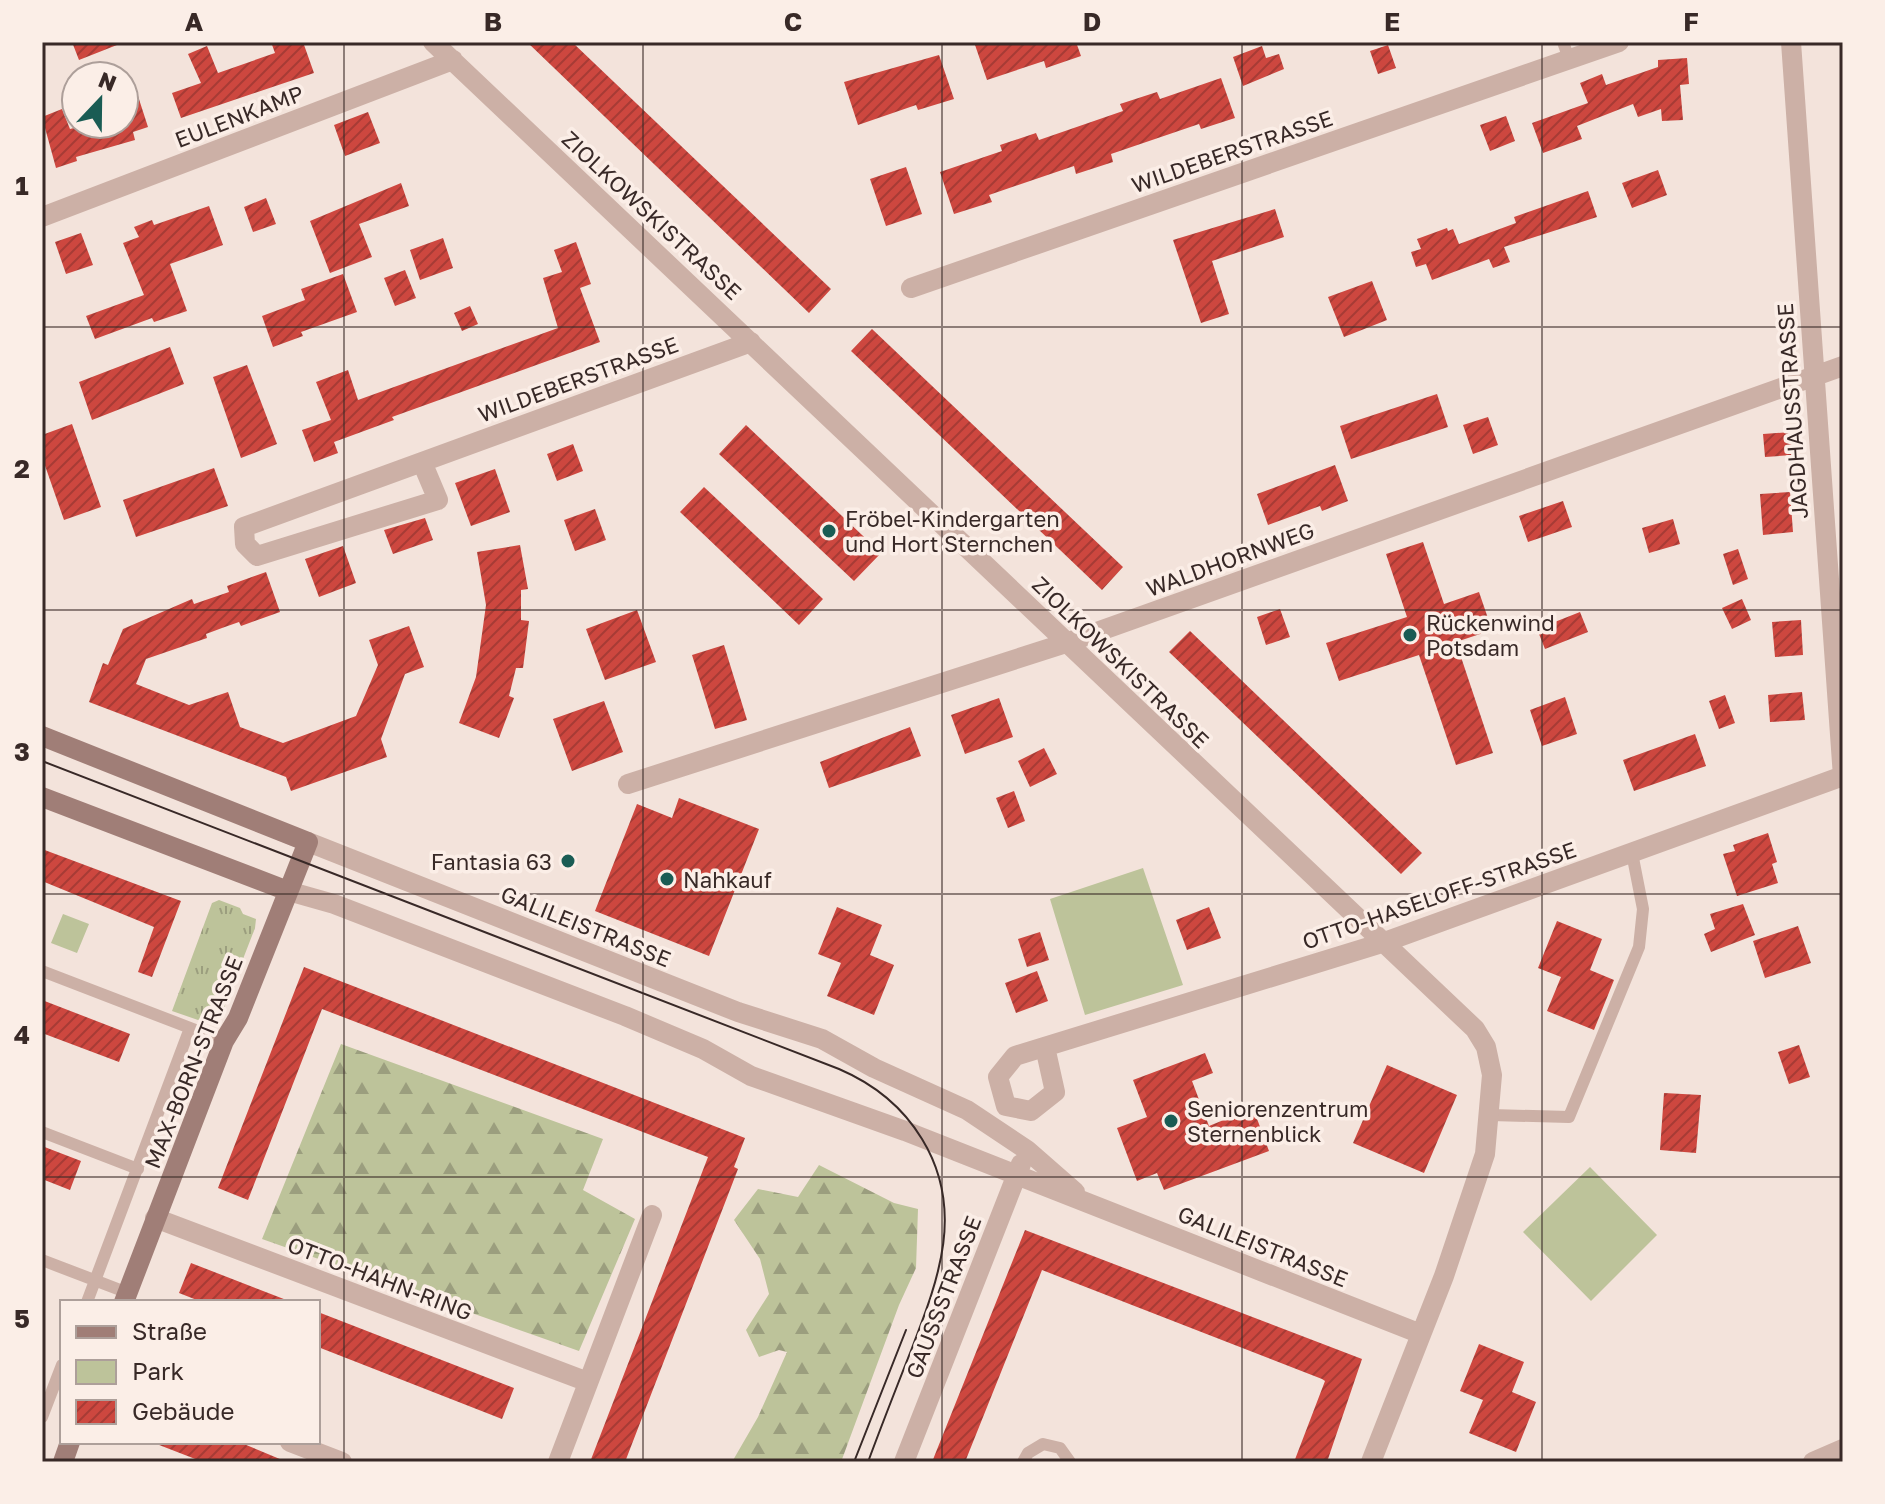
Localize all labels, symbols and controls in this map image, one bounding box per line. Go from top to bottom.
text: A [185,6,204,37]
text: B [484,6,502,37]
text: C [784,6,802,37]
text: D [1083,6,1101,37]
text: E [1384,6,1400,37]
text: F [1683,6,1699,37]
north arrow [60,60,140,140]
text: N [95,65,120,97]
street label: EULENKAMP [171,79,307,153]
street label: WILDEBERSTRASSE [1128,104,1336,198]
street label: ZIOLKOWSKISTRASSE [557,125,747,305]
text: 1 [15,170,29,201]
street label: JAGDHAUSSTRASSE [1771,302,1813,520]
street label: WILDEBERSTRASSE [474,330,682,428]
text: 2 [14,453,30,484]
place label: Fröbel-Kindergarten und Hort Sternchen [845,505,1060,557]
street label: WALDHORNWEG [1142,516,1318,602]
marker: Fröbel-Kindergarten und Hort Sternchen [820,522,838,540]
street label: ZIOLKOWSKISTRASSE [1027,571,1215,753]
place label: Rückenwind Potsdam [1426,609,1555,661]
marker: Rückenwind Potsdam [1401,626,1419,644]
text: 3 [14,736,30,767]
street label: OTTO-HASELOFF-STRASSE [1298,835,1580,955]
place label: Fantasia 63 [431,848,552,875]
marker: Fantasia 63 [559,852,577,870]
place label: Nahkauf [683,866,772,893]
marker: Nahkauf [658,870,676,888]
street label: GALILEISTRASSE [497,880,675,972]
street label: MAX-BORN-STRASSE [138,952,248,1172]
text: 4 [14,1019,30,1050]
place label: Seniorenzentrum Sternenblick [1187,1095,1369,1147]
marker: Seniorenzentrum Sternenblick [1162,1112,1180,1130]
street label: GALILEISTRASSE [1174,1200,1352,1292]
street label: GAUSSSTRASSE [900,1212,986,1382]
street label: OTTO-HAHN-RING [284,1230,476,1326]
legend [60,1300,320,1444]
text: 5 [14,1303,30,1334]
text: Straße [132,1316,207,1345]
text: Park [132,1356,184,1385]
text: Gebäude [132,1396,234,1425]

